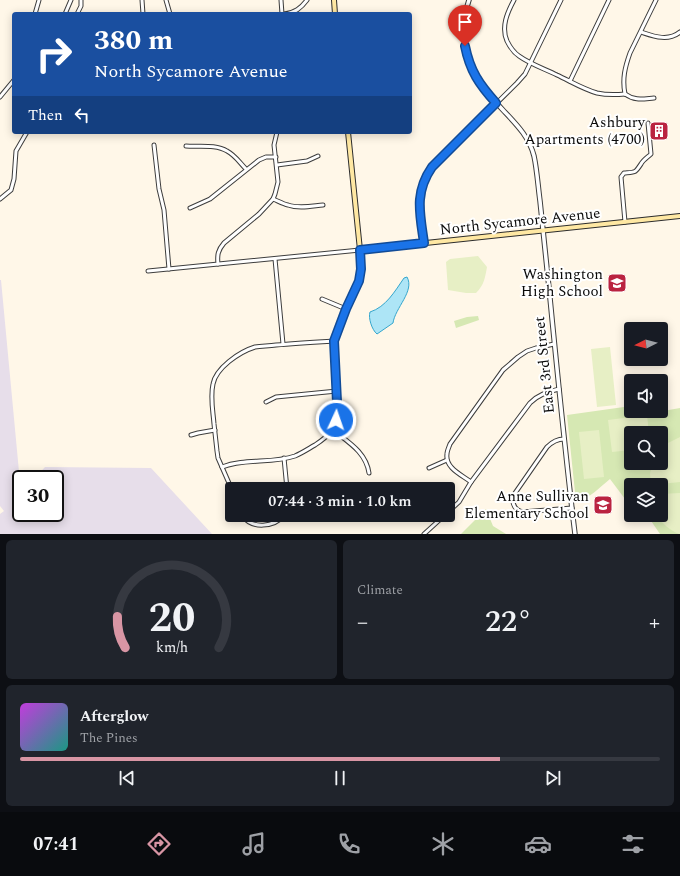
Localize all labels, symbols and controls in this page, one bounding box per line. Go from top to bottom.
pin [448,5,482,46]
icon: arrive [454,11,476,33]
text: 380 m [94,19,173,62]
icon: right [28,28,80,80]
text: North Sycamore Avenue [94,58,288,85]
text: Then [28,104,63,127]
icon: left [71,104,93,126]
place label: Ashbury Apartments (4700) [524,111,646,151]
building icon: Ashbury Apartments (4700) [648,120,670,142]
street label: North Sycamore Avenue [439,202,601,241]
place label: Washington High School [521,263,603,303]
school or university icon: Washington High School [606,272,628,294]
street label: East 3rd Street [528,315,561,415]
north arrow [624,322,668,366]
map controls [624,322,668,522]
button: sound [624,374,668,418]
position arrow [315,399,357,441]
button: search [624,426,668,470]
speed limit sign: 30 [12,470,64,522]
button: layers [624,478,668,522]
place label: Anne Sullivan Elementary School [464,485,589,525]
text: 07:44 · 3 min · 1.0 km [268,490,412,513]
school or university icon: Anne Sullivan Elementary School [592,494,614,516]
text: Climate [357,580,403,600]
text: 20 [148,586,195,649]
text: 22° [485,599,532,645]
text: − [357,606,368,639]
text: + [649,606,660,639]
text: km/h [155,636,188,658]
text: Afterglow [80,705,148,728]
text: The Pines [80,728,138,748]
icon: previous [116,767,138,789]
icon: pause [329,767,351,789]
icon: next [542,767,564,789]
icon: directions [145,830,173,858]
icon: music [240,830,268,858]
icon: phone [335,830,363,858]
icon: climate [429,830,457,858]
icon: car [524,830,552,858]
icon: filters [619,830,647,858]
text: 07:41 [33,831,79,858]

